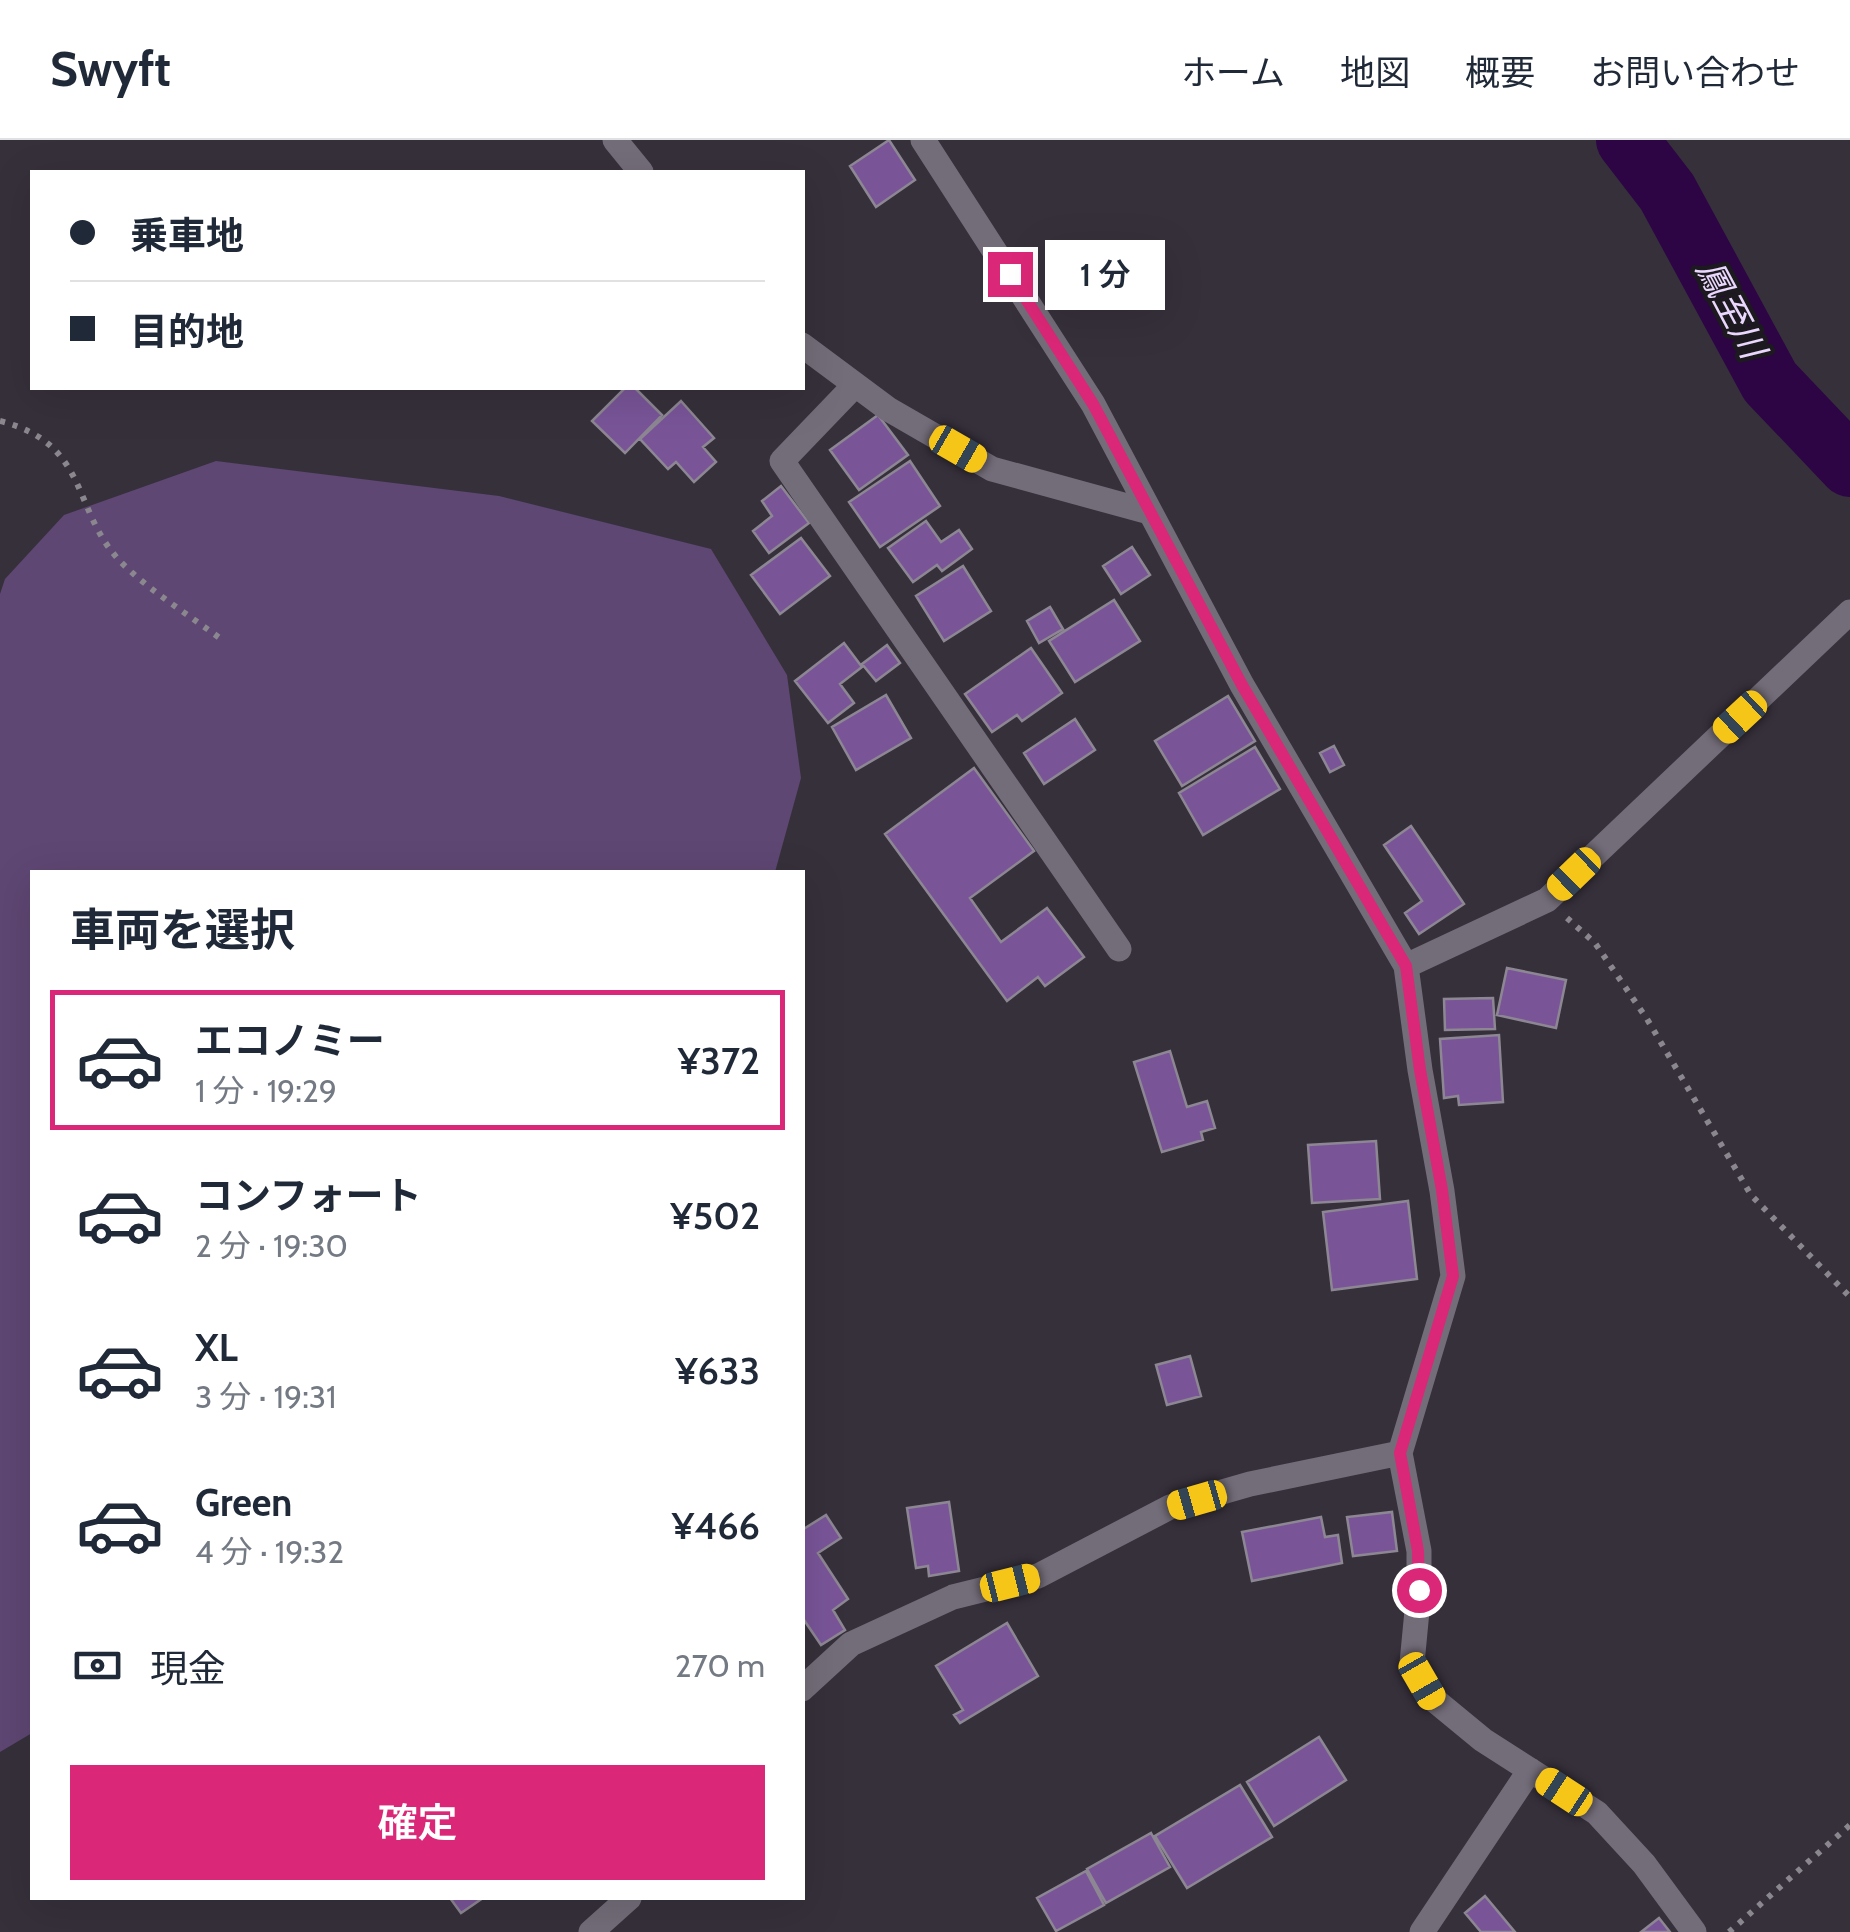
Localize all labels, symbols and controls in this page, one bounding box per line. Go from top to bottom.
text: Swyft [50,40,171,98]
text: ホーム [1181,51,1285,94]
text: 地図 [1340,51,1410,94]
text: 概要 [1465,51,1535,94]
text: お問い合わせ [1590,51,1800,94]
text: 乗車地 [130,212,244,259]
callout: 1 分 [1045,239,1165,309]
route end [988,252,1033,297]
water label: 鳳至川 [1688,252,1777,369]
text: 1 分 [1080,255,1130,294]
text: 目的地 [130,308,244,355]
car [925,421,991,477]
car [1708,686,1772,748]
car [1542,842,1606,906]
text: 車両を選択 [70,903,295,957]
icon: car [75,1015,165,1105]
text: エコノミー [195,1017,385,1064]
text: ¥372 [678,1037,760,1084]
text: 1 分 · 19:29 [195,1071,337,1110]
icon: car [75,1170,165,1260]
text: コンフォート [195,1172,422,1219]
text: ¥502 [670,1192,760,1239]
text: 2 分 · 19:30 [195,1226,348,1265]
text: XL [195,1324,238,1371]
icon: car [75,1325,165,1415]
text: ¥633 [675,1347,760,1394]
text: 3 分 · 19:31 [195,1377,337,1416]
car [1164,1477,1230,1523]
text: Green [195,1479,292,1526]
icon: car [75,1480,165,1570]
text: ¥466 [672,1502,760,1549]
text: 4 分 · 19:32 [195,1532,344,1571]
car [977,1561,1043,1605]
route start [1397,1568,1442,1613]
icon: cash [70,1638,125,1693]
text: 現金 [150,1645,226,1692]
text: 270 m [675,1646,765,1685]
car [1394,1648,1450,1714]
car [1531,1763,1597,1821]
button: 確定 [70,1765,765,1880]

